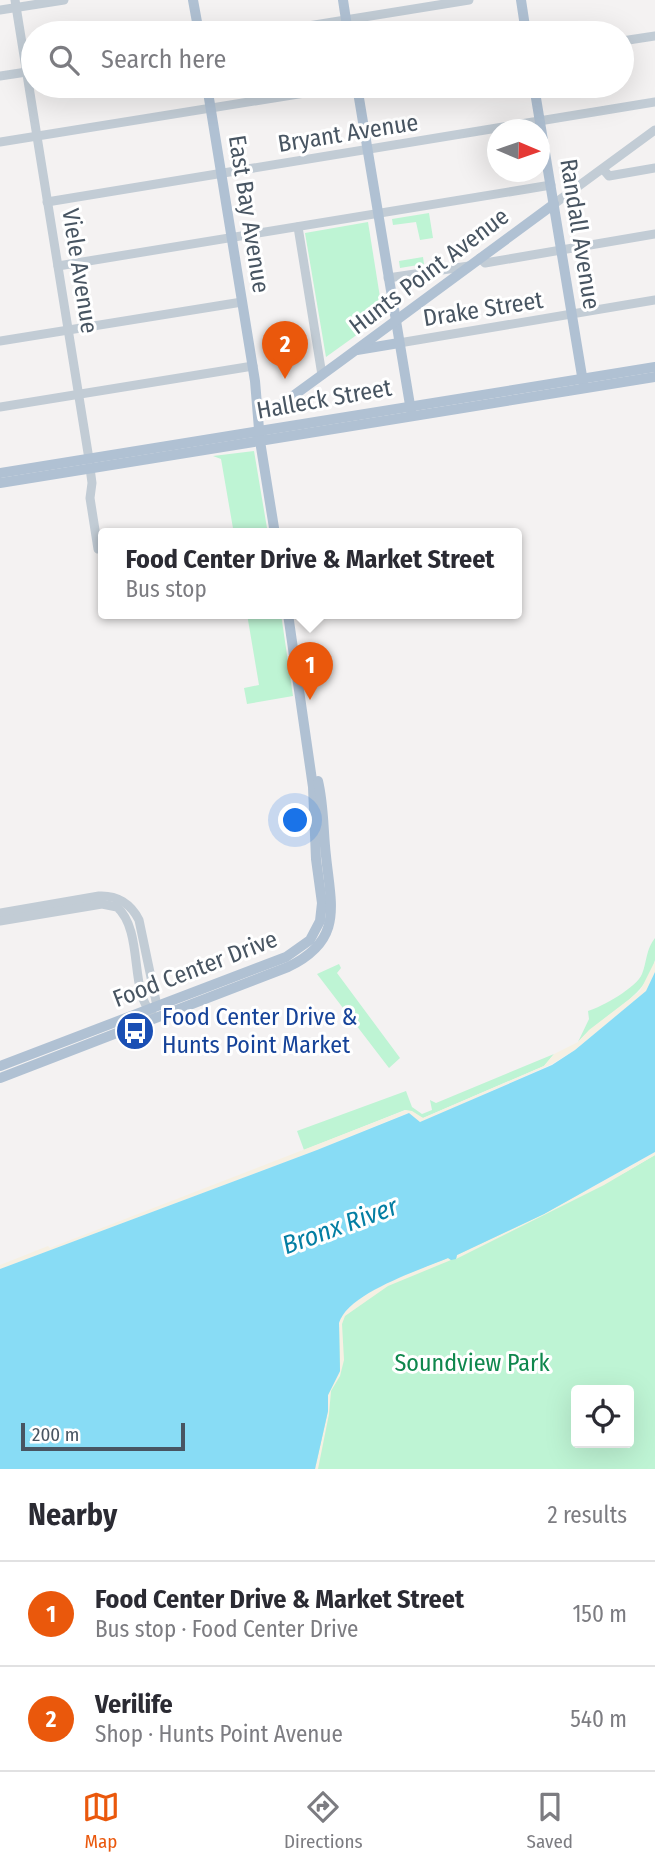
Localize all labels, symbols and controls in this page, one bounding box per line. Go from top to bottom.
search box [21,21,634,98]
icon: search [45,41,83,79]
text: Search here [101,44,226,75]
street label: Bryant Avenue [276,108,420,158]
north arrow [487,119,550,182]
street label: East Bay Avenue [223,133,275,295]
street label: Randall Avenue [554,157,606,311]
street label: Hunts Point Avenue [344,202,514,340]
street label: Viele Avenue [56,207,104,335]
street label: Drake Street [421,286,545,332]
pin: 2 [262,321,308,379]
street label: Halleck Street [254,373,394,425]
popup [98,528,522,619]
text: Food Center Drive & Market Street [125,544,495,575]
text: Bus stop [125,575,207,603]
pin: 1 [287,642,333,700]
your location [278,803,312,837]
street label: Food Center Drive [109,925,281,1013]
place label: Food Center Drive & Hunts Point Market [162,1003,357,1059]
bus stop icon: Food Center Drive & Hunts Point Market [114,1010,156,1052]
water label: Bronx River [278,1190,403,1261]
park label: Soundview Park [394,1349,550,1377]
map controls [571,1385,634,1448]
button: locate [571,1385,634,1448]
scale bar [21,1420,186,1452]
text: 200 m [32,1423,79,1446]
text: Nearby [28,1497,117,1533]
text: 2 results [547,1501,627,1529]
text: Food Center Drive & Market Street [95,1584,464,1615]
text: 1 [46,1600,56,1628]
text: 150 m [572,1600,627,1628]
text: Bus stop · Food Center Drive [95,1615,358,1643]
text: Verilife [95,1689,173,1720]
text: 2 [46,1705,56,1733]
text: 540 m [570,1705,627,1733]
text: Shop · Hunts Point Avenue [95,1720,343,1748]
tab: Map [82,1788,120,1853]
tab: Directions [284,1788,363,1853]
tab: Saved [527,1788,573,1853]

